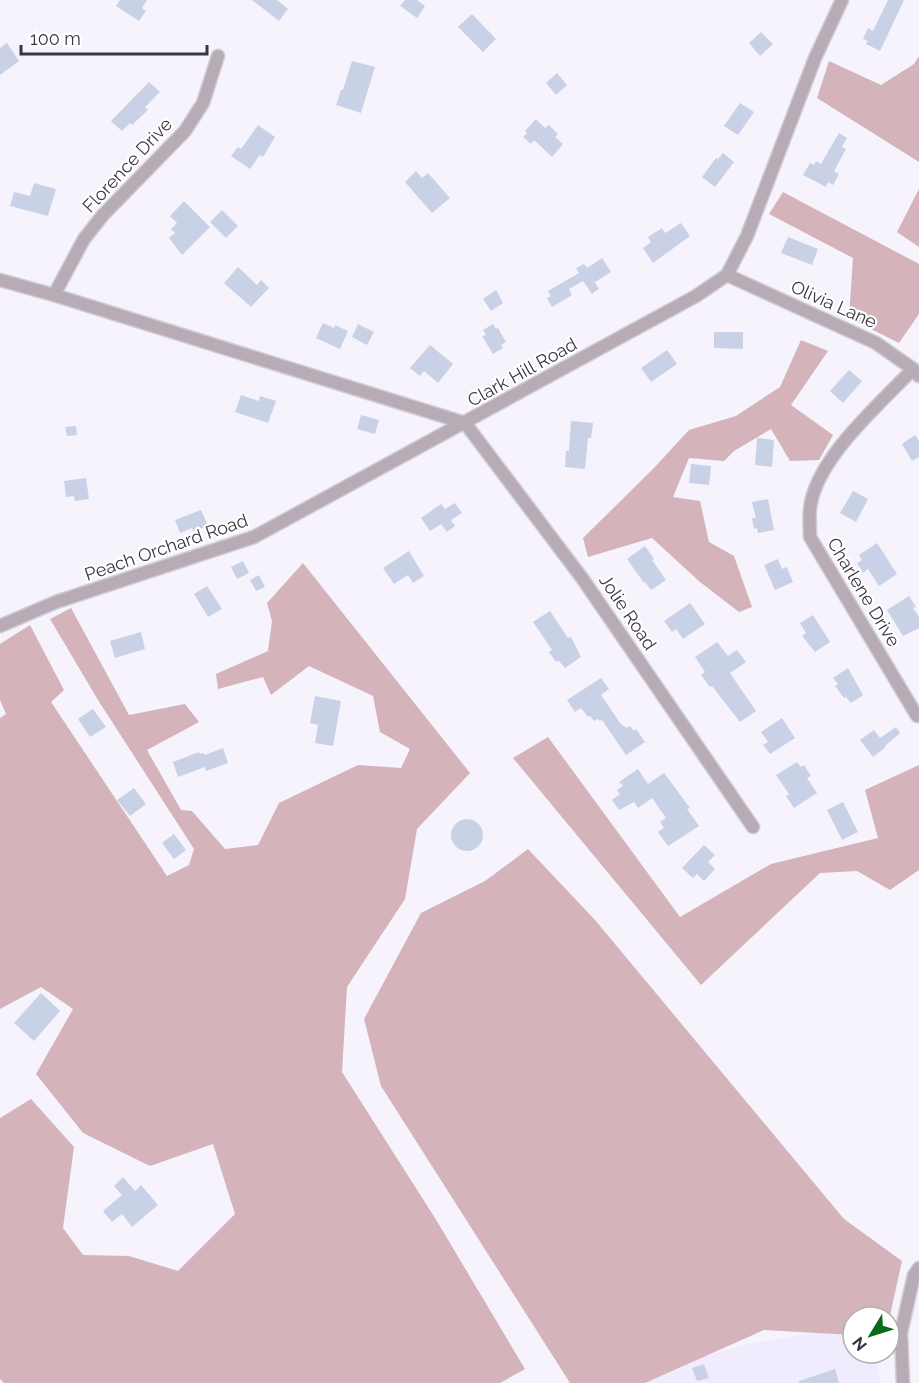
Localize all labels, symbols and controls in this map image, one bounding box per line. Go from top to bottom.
scale bar [21,18,207,56]
text: 100 m [30,28,81,49]
street label: Florence Drive [78,113,176,216]
street label: Olivia Lane [788,276,881,332]
street label: Clark Hill Road [464,333,580,411]
street label: Peach Orchard Road [82,509,250,585]
street label: Charlene Drive [823,534,905,651]
street label: Jolie Road [595,570,661,654]
north arrow [841,1305,901,1365]
text: N [848,1333,871,1355]

